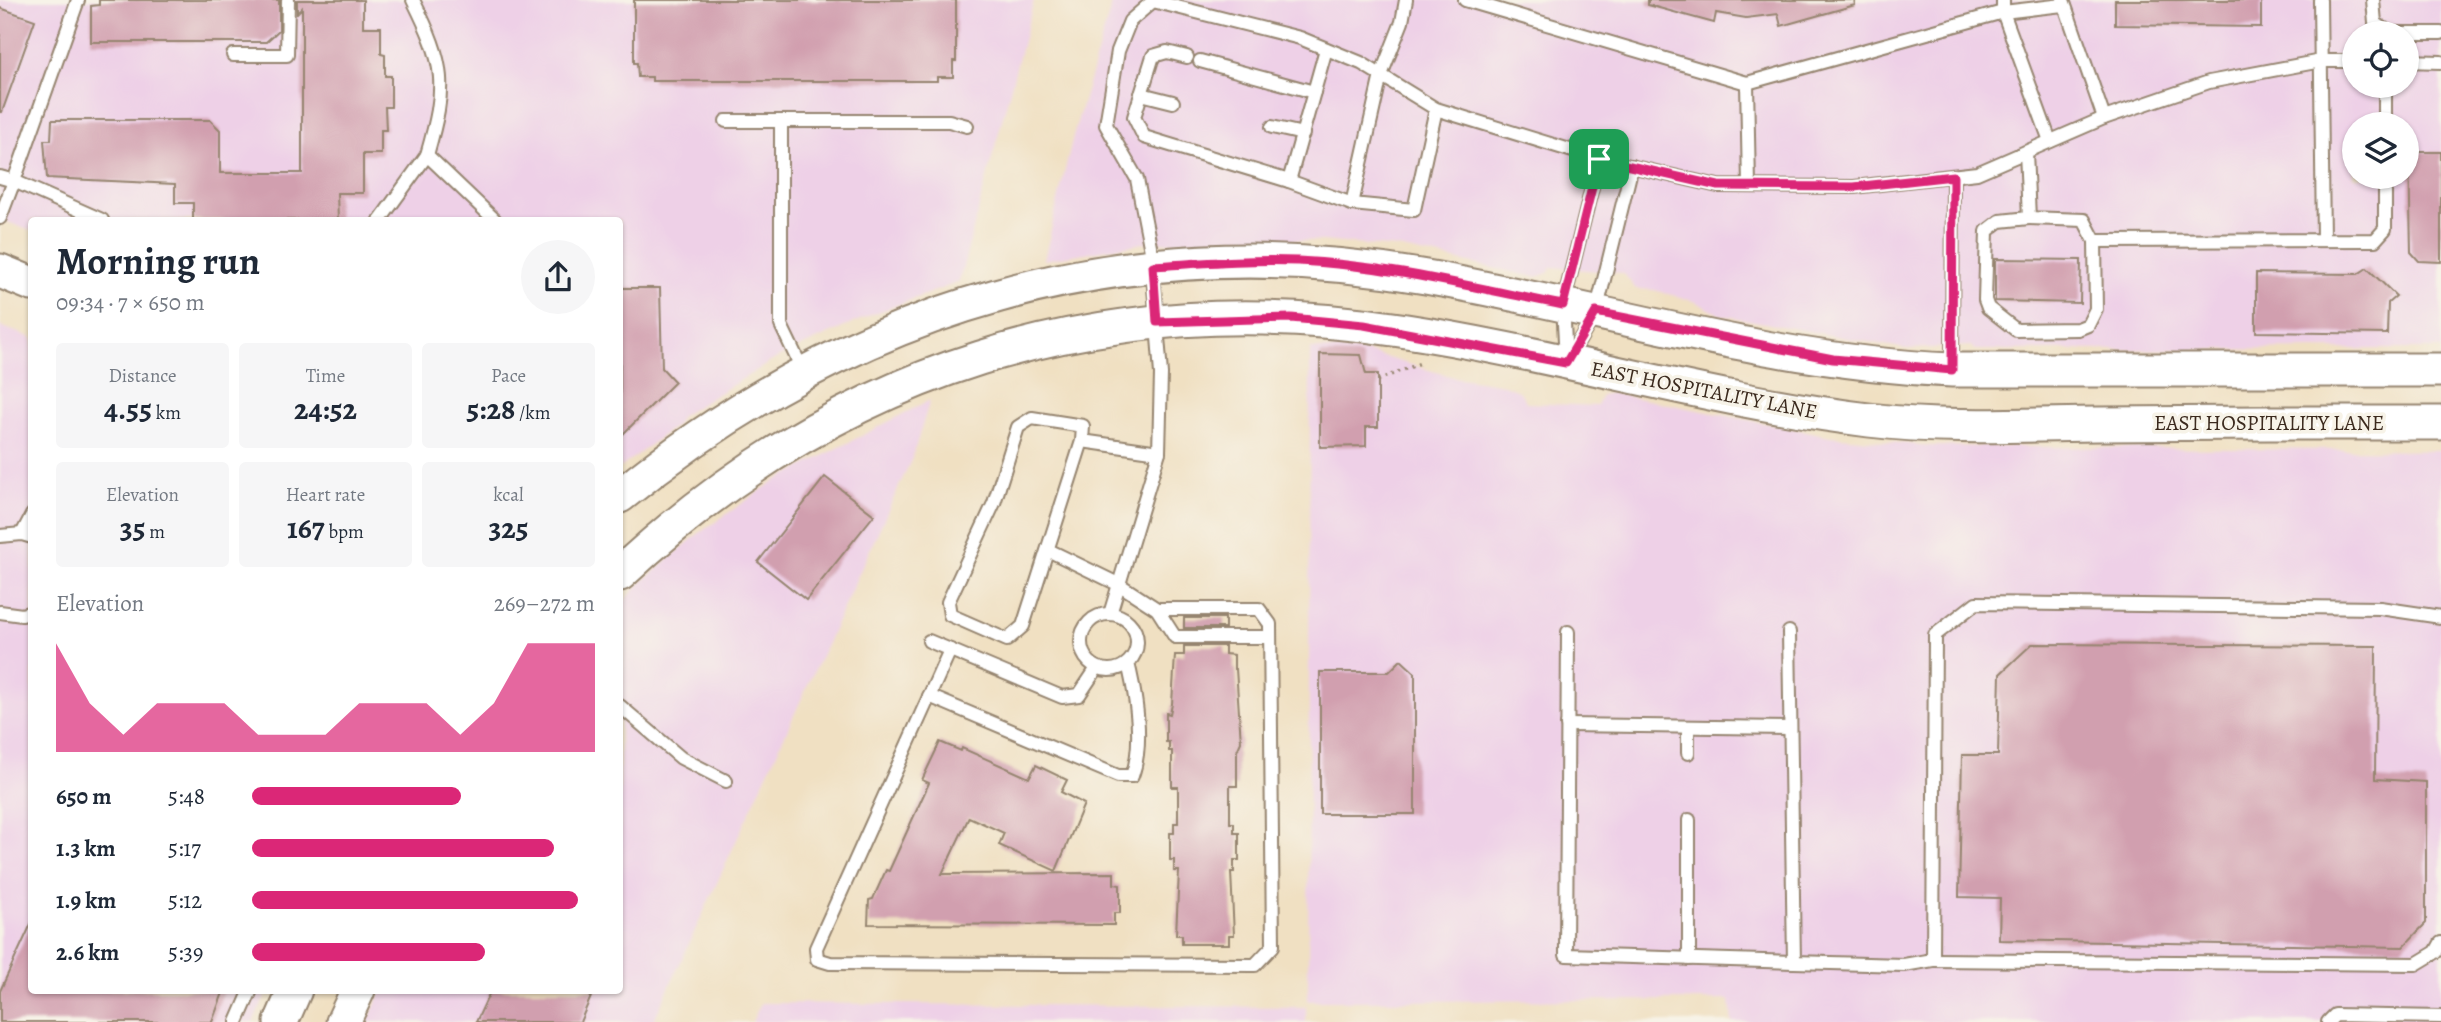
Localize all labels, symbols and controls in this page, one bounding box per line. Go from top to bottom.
map controls [2342,21,2419,189]
button: locate [2342,21,2419,98]
button: layers [2342,112,2419,189]
pin [1569,129,1629,189]
icon: arrive [1580,140,1618,178]
text: Morning run [56,235,260,287]
button: share [521,240,595,314]
text: 09:34 · 7 × 650 m [56,287,205,318]
street label: EAST HOSPITALITY LANE [1588,354,1820,426]
text: Distance [108,363,177,389]
text: Time [306,363,345,389]
text: Pace [491,363,526,389]
text: 4.55 [104,389,152,429]
text: 24:52 [294,389,357,429]
text: 5:28 [466,389,515,429]
text: km [152,400,181,426]
text: /km [515,400,551,426]
street label: EAST HOSPITALITY LANE [2154,409,2384,437]
text: Elevation [106,482,179,508]
text: Heart rate [286,482,365,508]
text: kcal [493,482,524,508]
text: 35 [120,508,146,548]
text: 167 [287,508,325,548]
text: 325 [488,508,529,548]
text: m [146,519,165,545]
text: bpm [325,519,364,545]
text: Elevation [56,588,144,619]
text: 269–272 m [494,588,595,619]
text: 650 m [56,781,111,812]
text: 5:48 [168,781,205,812]
text: 1.3 km [56,833,116,864]
text: 5:17 [168,833,201,864]
text: 1.9 km [56,885,116,916]
text: 5:12 [168,885,202,916]
text: 2.6 km [56,937,119,968]
text: 5:39 [168,937,203,968]

